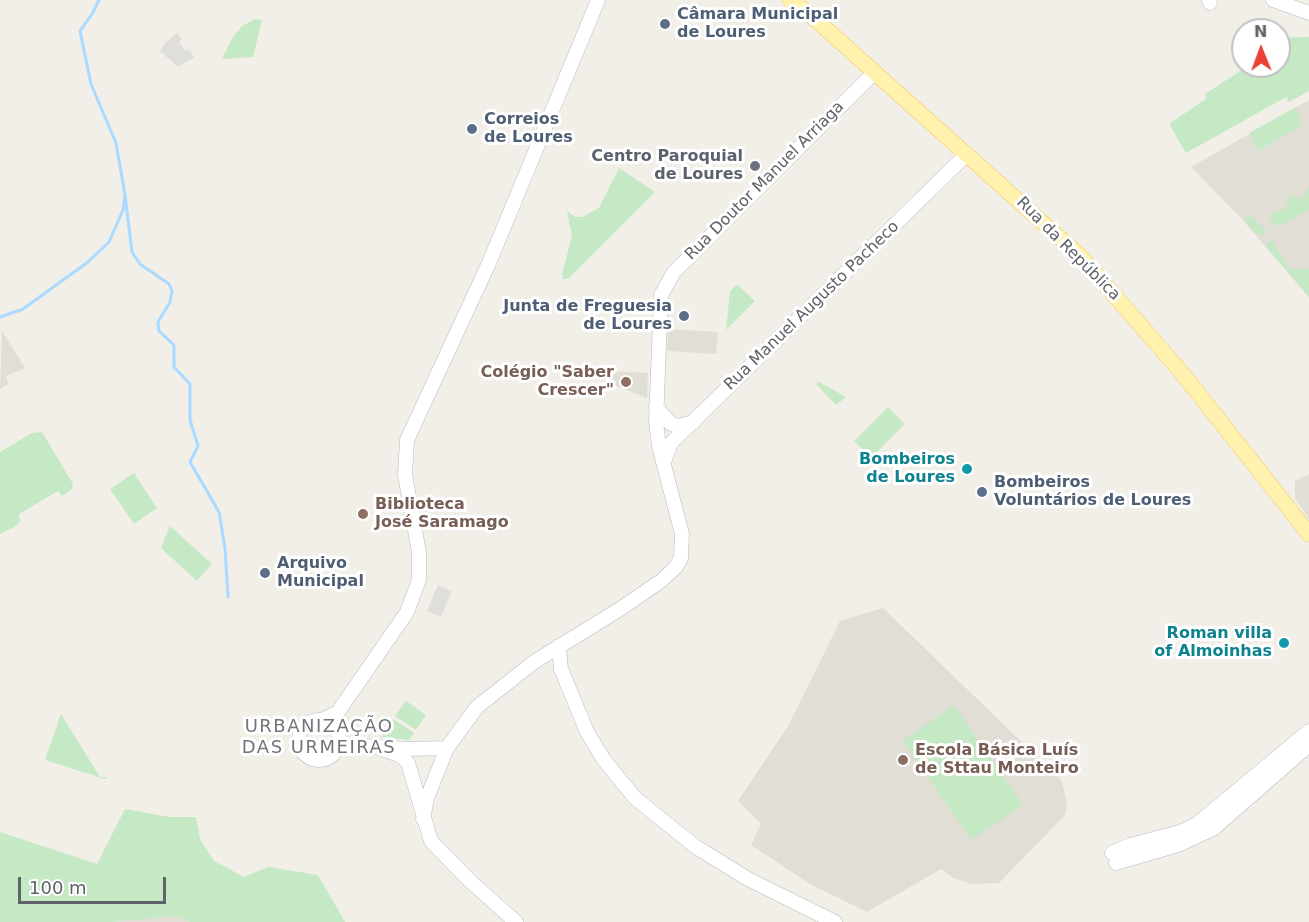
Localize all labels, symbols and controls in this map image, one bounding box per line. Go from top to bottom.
place label: Câmara Municipal de Loures [677,5,838,43]
marker: Câmara Municipal de Loures [658,17,672,31]
north arrow [1231,18,1291,78]
text: N [1254,22,1268,41]
street label: Rua Doutor Manuel Arriaga [682,98,848,264]
place label: Correios de Loures [484,110,573,148]
marker: Correios de Loures [465,122,479,136]
place label: Centro Paroquial de Loures [591,147,743,185]
marker: Centro Paroquial de Loures [748,159,762,173]
street label: Rua da República [1012,193,1124,305]
street label: Rua Manuel Augusto Pacheco [721,217,903,395]
place label: Junta de Freguesia de Loures [503,297,672,335]
marker: Junta de Freguesia de Loures [677,309,691,323]
place label: Colégio "Saber Crescer" [481,363,614,401]
marker: Colégio "Saber Crescer" [619,375,633,389]
place label: Bombeiros de Loures [859,450,955,488]
marker: Bombeiros de Loures [960,462,974,476]
place label: Bombeiros Voluntários de Loures [994,473,1191,511]
marker: Bombeiros Voluntários de Loures [975,485,989,499]
place label: Biblioteca José Saramago [375,495,509,533]
marker: Biblioteca José Saramago [356,507,370,521]
place label: Arquivo Municipal [277,554,364,592]
marker: Arquivo Municipal [258,566,272,580]
place label: Roman villa of Almoinhas [1154,624,1272,662]
marker: Roman villa of Almoinhas [1277,636,1291,650]
district label: URBANIZAÇÃO DAS URMEIRAS [242,716,396,758]
place label: Escola Básica Luís de Sttau Monteiro [915,741,1079,779]
marker: Escola Básica Luís de Sttau Monteiro [896,753,910,767]
scale bar [21,865,170,903]
text: 100 m [29,877,87,898]

